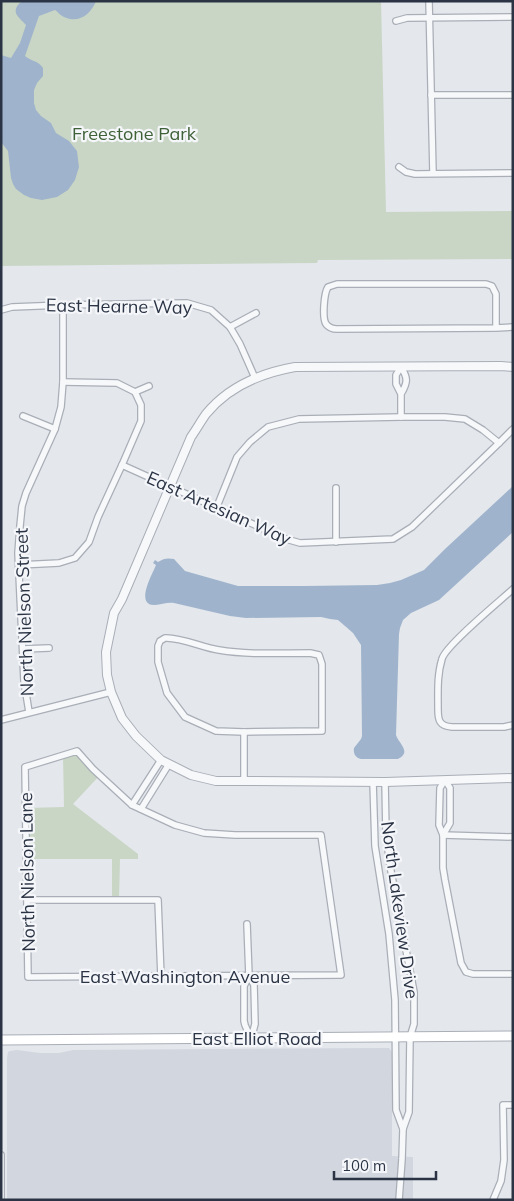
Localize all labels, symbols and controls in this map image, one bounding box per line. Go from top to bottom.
park label: Freestone Park [72,122,197,145]
street label: East Hearne Way [46,293,193,319]
street label: East Artesian Way [143,466,295,550]
street label: North Nielson Street [10,527,38,697]
street label: North Nielson Lane [14,792,40,952]
street label: North Lakeview Drive [376,820,424,1000]
street label: East Washington Avenue [80,965,290,988]
street label: East Elliot Road [192,1027,322,1050]
scale bar [334,1148,436,1180]
text: 100 m [342,1156,386,1175]

